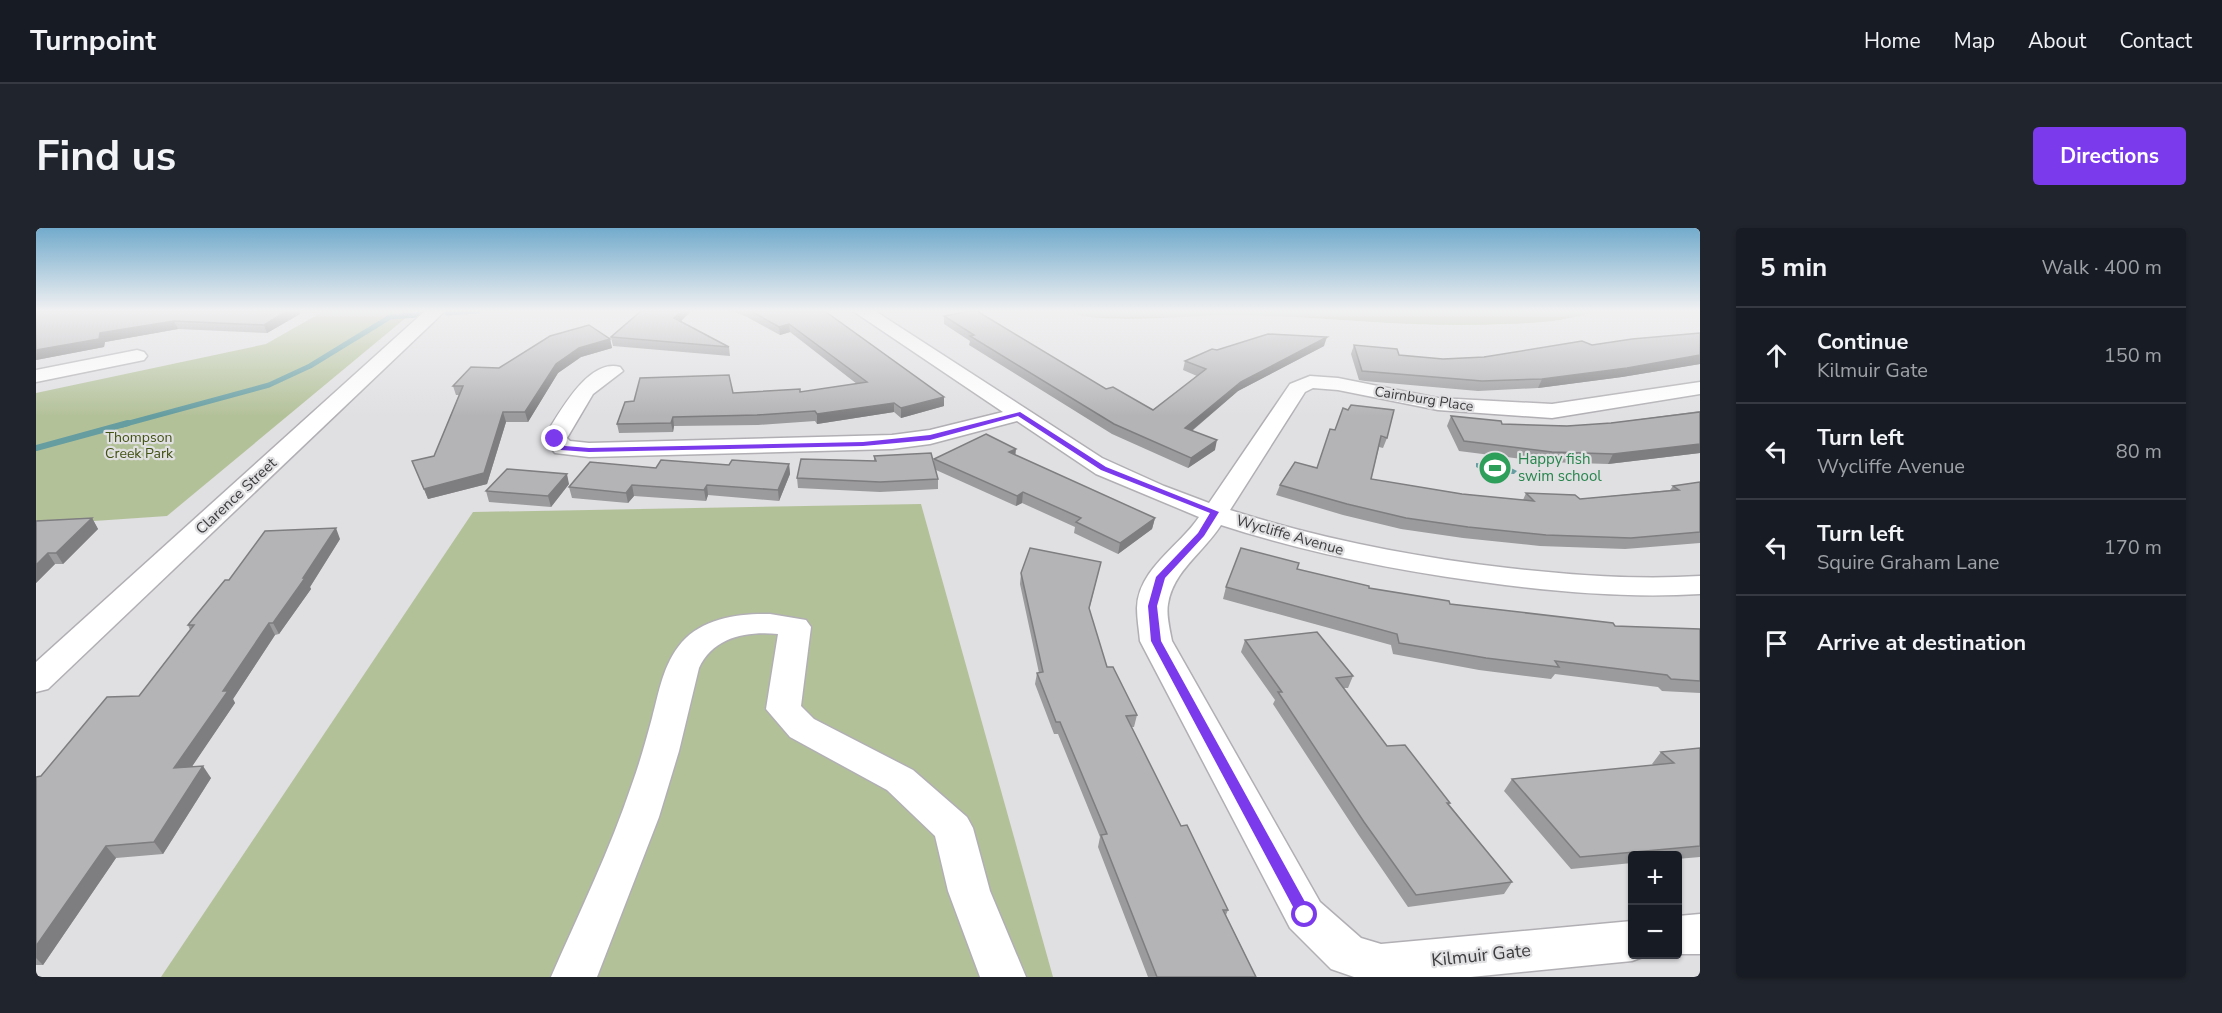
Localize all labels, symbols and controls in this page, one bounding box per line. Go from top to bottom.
text: Turnpoint [30,22,156,60]
text: Home [1864,27,1921,55]
text: Map [1954,27,1995,55]
text: About [2028,27,2086,55]
text: Contact [2119,27,2192,55]
button: Directions [2033,127,2186,185]
text: Find us [36,128,176,185]
text: 5 min [1760,250,1827,285]
text: Walk · 400 m [2042,254,2162,281]
text: Continue [1817,327,1908,357]
icon: ahead [1760,339,1793,372]
text: 150 m [2104,342,2162,369]
text: Kilmuir Gate [1817,357,1928,384]
street label: Cairnburg Place [1373,382,1475,416]
text: Turn left [1817,423,1904,453]
route end [541,425,567,451]
park label: Thompson Creek Park [105,428,174,463]
icon: left [1760,435,1793,468]
text: 80 m [2116,438,2162,465]
place label: Happy fish swim school [1518,449,1602,486]
sports icon: Happy fish swim school [1477,450,1513,486]
street label: Clarence Street [191,453,281,539]
text: Wycliffe Avenue [1817,453,1965,480]
street label: Wycliffe Avenue [1234,510,1346,560]
text: Turn left [1817,519,1904,549]
icon: left [1760,531,1793,564]
text: 170 m [2104,534,2162,561]
text: Squire Graham Lane [1817,549,2000,576]
icon: arrive [1760,627,1793,660]
text: Arrive at destination [1817,628,2026,658]
map controls [1628,851,1682,959]
button: + [1628,851,1682,905]
route start [1291,901,1317,927]
button: − [1628,905,1682,959]
street label: Kilmuir Gate [1430,938,1532,972]

